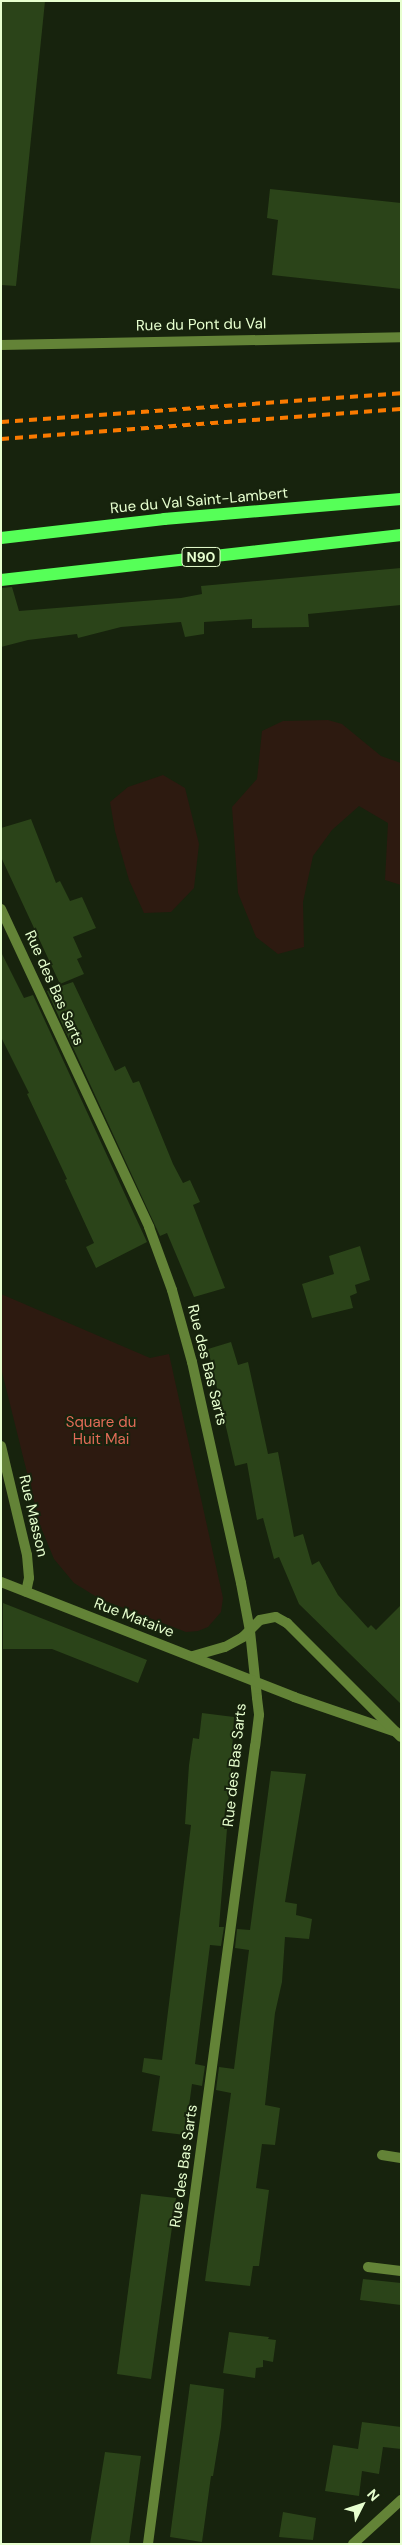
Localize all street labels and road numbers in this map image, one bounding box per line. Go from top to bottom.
street label: Rue du Pont du Val [136,315,266,335]
street label: Rue du Val Saint-Lambert [109,484,289,518]
road number: N90 [181,546,221,568]
street label: Rue des Bas Sarts [21,928,87,1048]
street label: Rue des Bas Sarts [183,1303,231,1427]
street label: Rue Masson [15,1473,51,1559]
street label: Rue Mataive [91,1594,177,1642]
street label: Rue des Bas Sarts [220,1702,250,1828]
street label: Rue des Bas Sarts [166,2103,202,2229]

